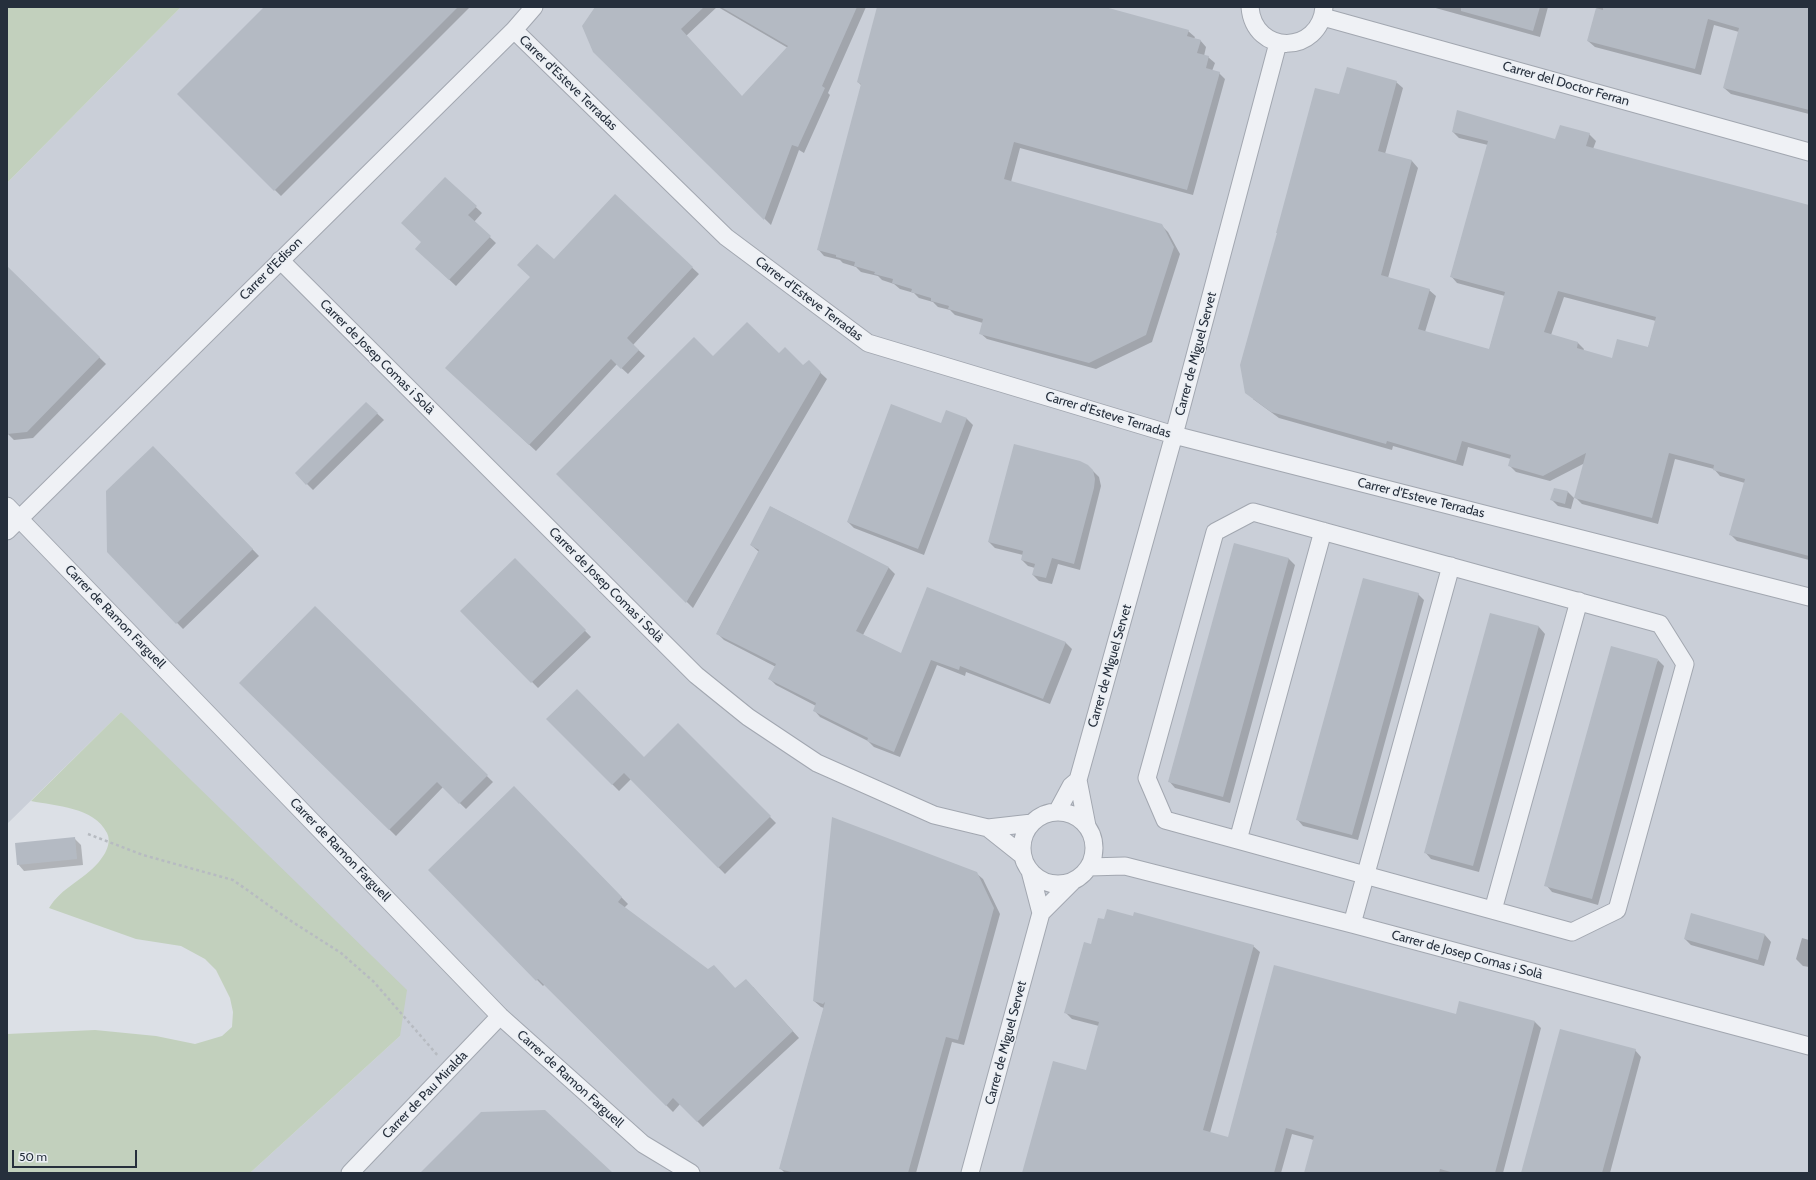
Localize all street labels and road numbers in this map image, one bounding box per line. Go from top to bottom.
street label: Carrer d'Esteve Terradas [516,32,620,134]
street label: Carrer del Doctor Ferran [1501,58,1631,110]
street label: Carrer d'Edison [236,234,306,304]
street label: Carrer d'Esteve Terradas [752,254,866,344]
street label: Carrer de Miguel Servet [1172,290,1220,418]
street label: Carrer de Josep Comas i Solà [316,296,438,418]
street label: Carrer d'Esteve Terradas [1043,388,1173,442]
street label: Carrer d'Esteve Terradas [1356,475,1486,521]
street label: Carrer de Josep Comas i Solà [545,524,667,646]
street label: Carrer de Ramon Farguell [61,562,169,672]
street label: Carrer de Miguel Servet [1085,603,1135,729]
street label: Carrer de Ramon Farguell [286,795,394,905]
street label: Carrer de Josep Comas i Solà [1390,927,1544,983]
street label: Carrer de Miguel Servet [982,979,1030,1107]
street label: Carrer de Ramon Farguell [514,1027,626,1131]
street label: Carrer de Pau Miralda [379,1048,471,1142]

